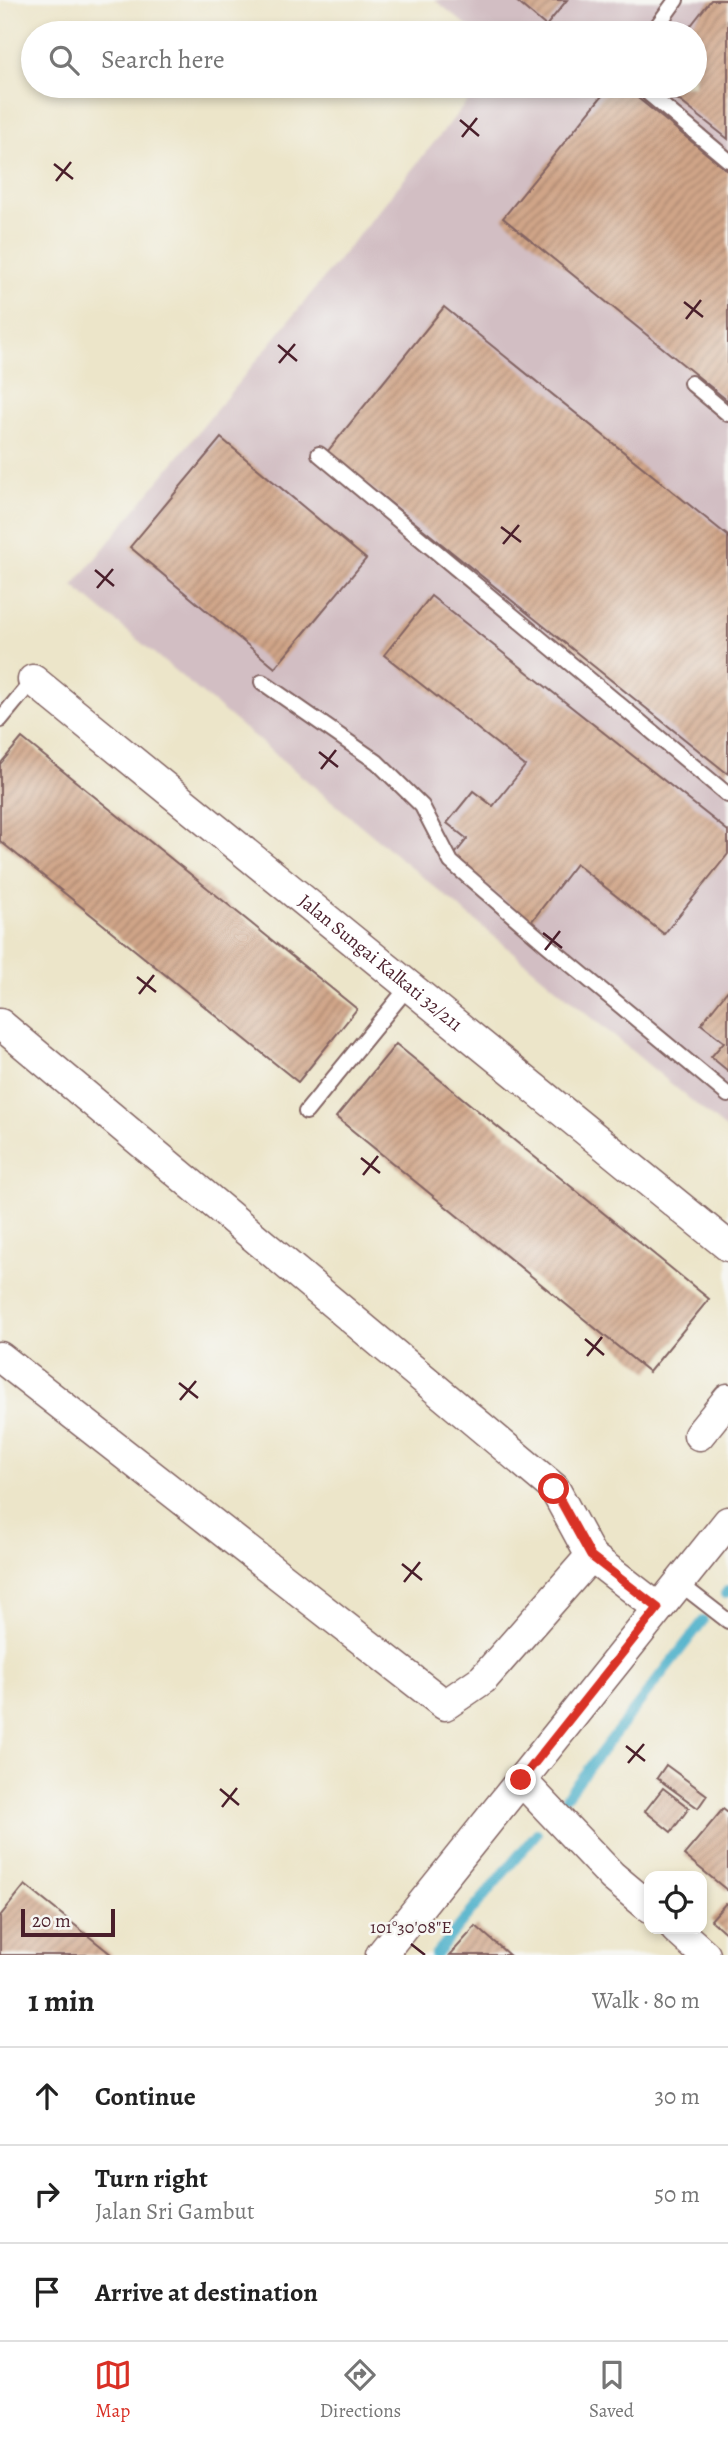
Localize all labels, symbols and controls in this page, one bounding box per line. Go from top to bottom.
search box [21,21,707,98]
icon: search [45,41,83,79]
text: Search here [101,42,225,77]
street label: Jalan Sungai Kalkati 32/211 [293,888,468,1038]
route start [538,1473,569,1504]
route end [505,1764,536,1795]
map controls [644,1871,707,1934]
button: locate [644,1871,707,1934]
scale bar [21,1906,116,1938]
text: 20 m [32,1908,71,1934]
text: 101°30'08"E [370,1915,452,1939]
text: 1 min [28,1981,95,2021]
text: Walk · 80 m [592,1985,700,2016]
icon: ahead [28,2077,66,2115]
text: Continue [95,2079,196,2114]
text: 30 m [654,2081,700,2112]
text: Turn right [95,2161,208,2196]
icon: right [28,2175,66,2213]
text: 50 m [654,2179,700,2210]
text: Jalan Sri Gambut [95,2196,255,2227]
icon: arrive [28,2273,66,2311]
text: Arrive at destination [95,2275,318,2310]
tab: Map [94,2356,132,2424]
tab: Directions [320,2356,401,2424]
tab: Saved [589,2356,634,2424]

